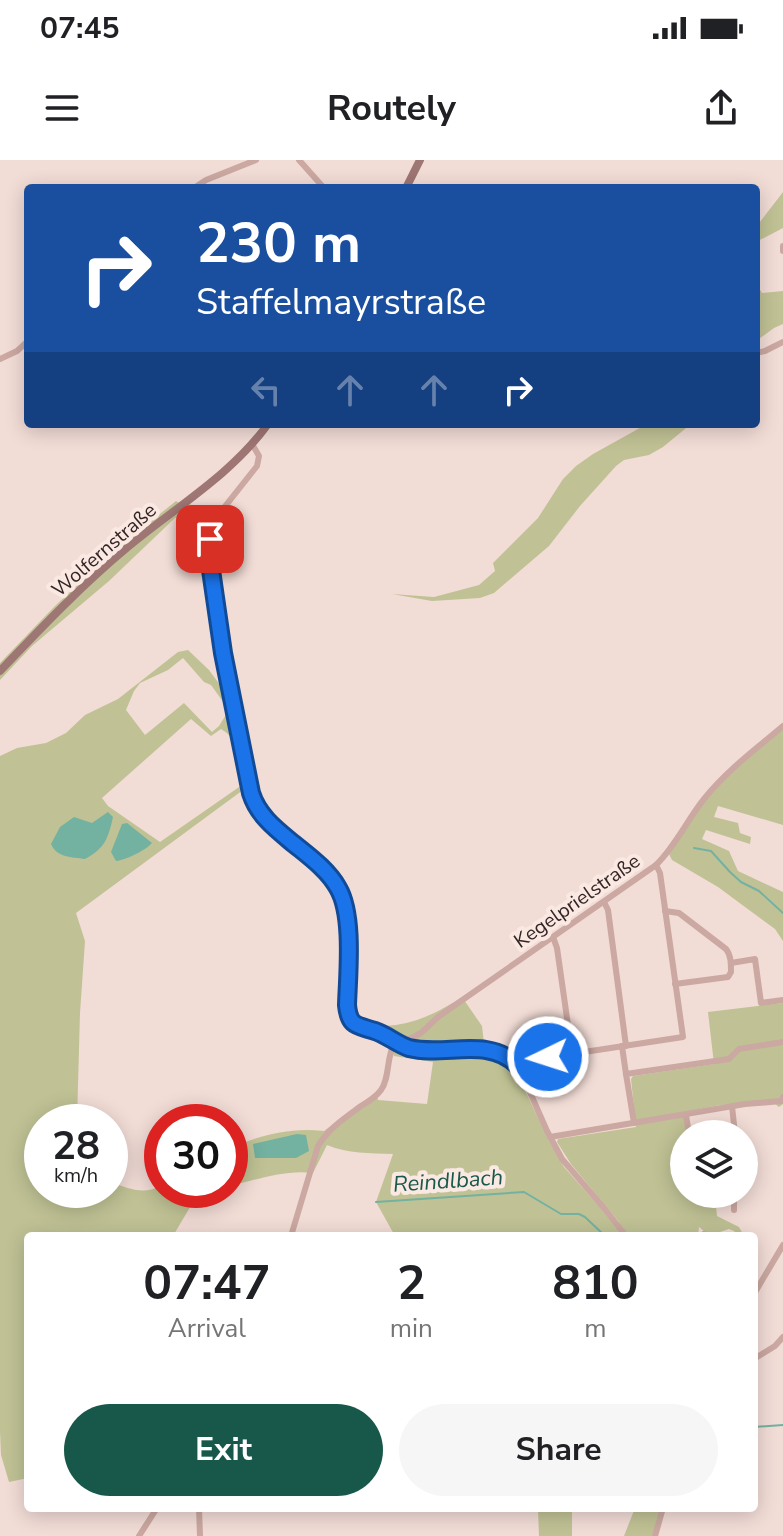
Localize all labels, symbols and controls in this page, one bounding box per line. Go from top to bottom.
text: 07:45 [40,8,119,49]
text: Routely [327,84,456,133]
icon: menu [40,86,84,130]
icon: share [699,86,743,130]
text: 230 m [196,205,361,282]
icon: right [64,216,168,320]
text: Staffelmayrstraße [196,278,486,327]
icon: left [244,368,288,412]
icon: ahead [328,368,372,412]
icon: ahead [412,368,456,412]
icon: right [496,368,540,412]
street label: Wolfernstraße [46,497,162,603]
pin [176,505,244,573]
icon: arrive [188,517,232,561]
street label: Kegelprielstraße [509,847,645,955]
position arrow [506,1015,590,1099]
speed limit sign: 30 [144,1104,248,1208]
text: 28 [52,1119,100,1173]
map controls [670,1120,758,1208]
button: layers [670,1120,758,1208]
text: km/h [54,1162,98,1189]
water label: Reindlbach [392,1162,504,1200]
text: 07:47 [143,1250,270,1316]
text: 2 [397,1250,426,1316]
text: 810 [552,1250,639,1316]
text: Arrival [168,1311,246,1346]
text: min [390,1311,433,1346]
text: m [584,1311,607,1346]
button: Exit [64,1404,383,1496]
button: Share [399,1404,718,1496]

